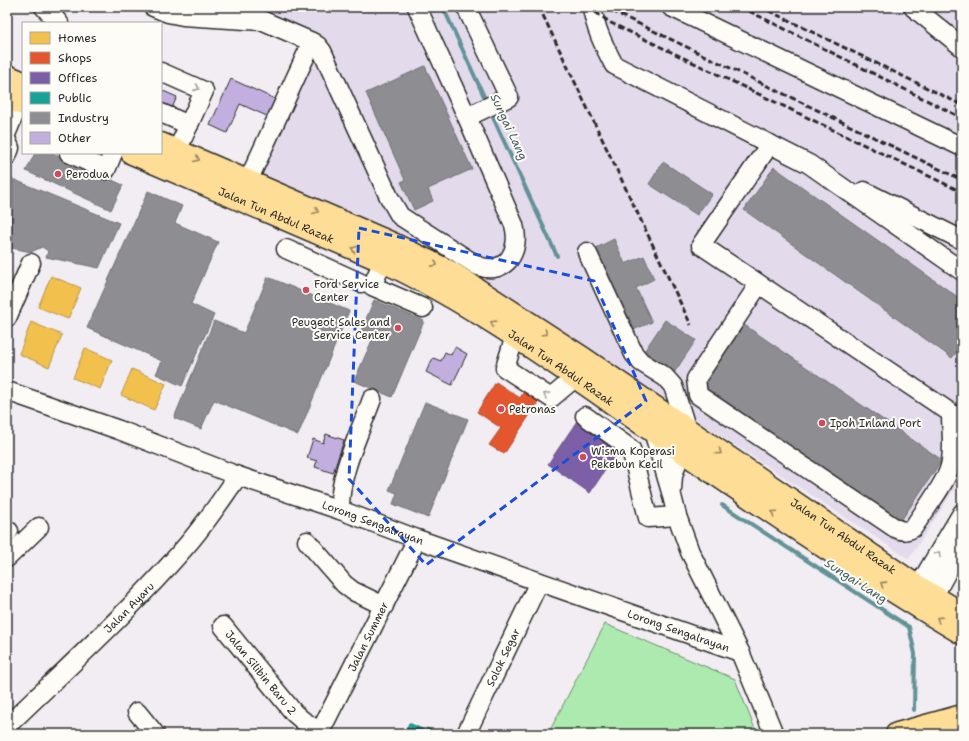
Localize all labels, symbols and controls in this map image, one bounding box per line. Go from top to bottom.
legend [22,22,162,154]
text: Homes [58,30,97,46]
text: Shops [58,50,92,66]
text: Offices [58,70,98,86]
one-way arrow [192,83,200,91]
text: Public [58,90,92,106]
water label: Sungai Lang [487,91,531,163]
text: Industry [58,110,109,126]
text: Other [58,130,92,146]
one-way arrow [192,154,200,162]
place label: Perodua [66,167,109,182]
marker: Perodua [53,169,63,179]
street label: Jalan Tun Abdul Razak [216,183,337,247]
one-way arrow [312,206,320,214]
one-way arrow [351,246,359,254]
one-way arrow [430,259,438,267]
place label: Ford Service Center [314,277,379,305]
marker: Ford Service Center [301,285,311,295]
place label: Peugeot Sales and Service Center [292,315,390,343]
one-way arrow [490,320,497,328]
marker: Peugeot Sales and Service Center [393,323,403,333]
street label: Jalan Tun Abdul Razak [505,326,617,409]
one-way arrow [540,328,547,335]
one-way arrow [543,392,550,399]
place label: Petronas [509,402,556,417]
marker: Petronas [496,404,506,414]
place label: Ipoh Inland Port [830,416,922,431]
marker: Ipoh Inland Port [817,418,827,428]
place label: Wisma Koperasi Pekebun Kecil [591,444,675,472]
one-way arrow [715,447,722,454]
marker: Wisma Koperasi Pekebun Kecil [578,452,588,462]
street label: Jalan Tun Abdul Razak [788,495,899,577]
street label: Lorong Sengalrayan [320,497,426,548]
one-way arrow [771,510,778,518]
one-way arrow [933,551,940,558]
water label: Sungai Lang [822,555,890,607]
street label: Jalan Ayaru [100,579,157,636]
one-way arrow [880,582,887,589]
street label: Jalan Summer [344,599,392,674]
street label: Lorong Sengalrayan [625,606,732,655]
one-way arrow [936,617,943,624]
street label: Solok Segar [482,625,523,689]
street label: Jalan Silibin Baru 2 [222,627,300,718]

